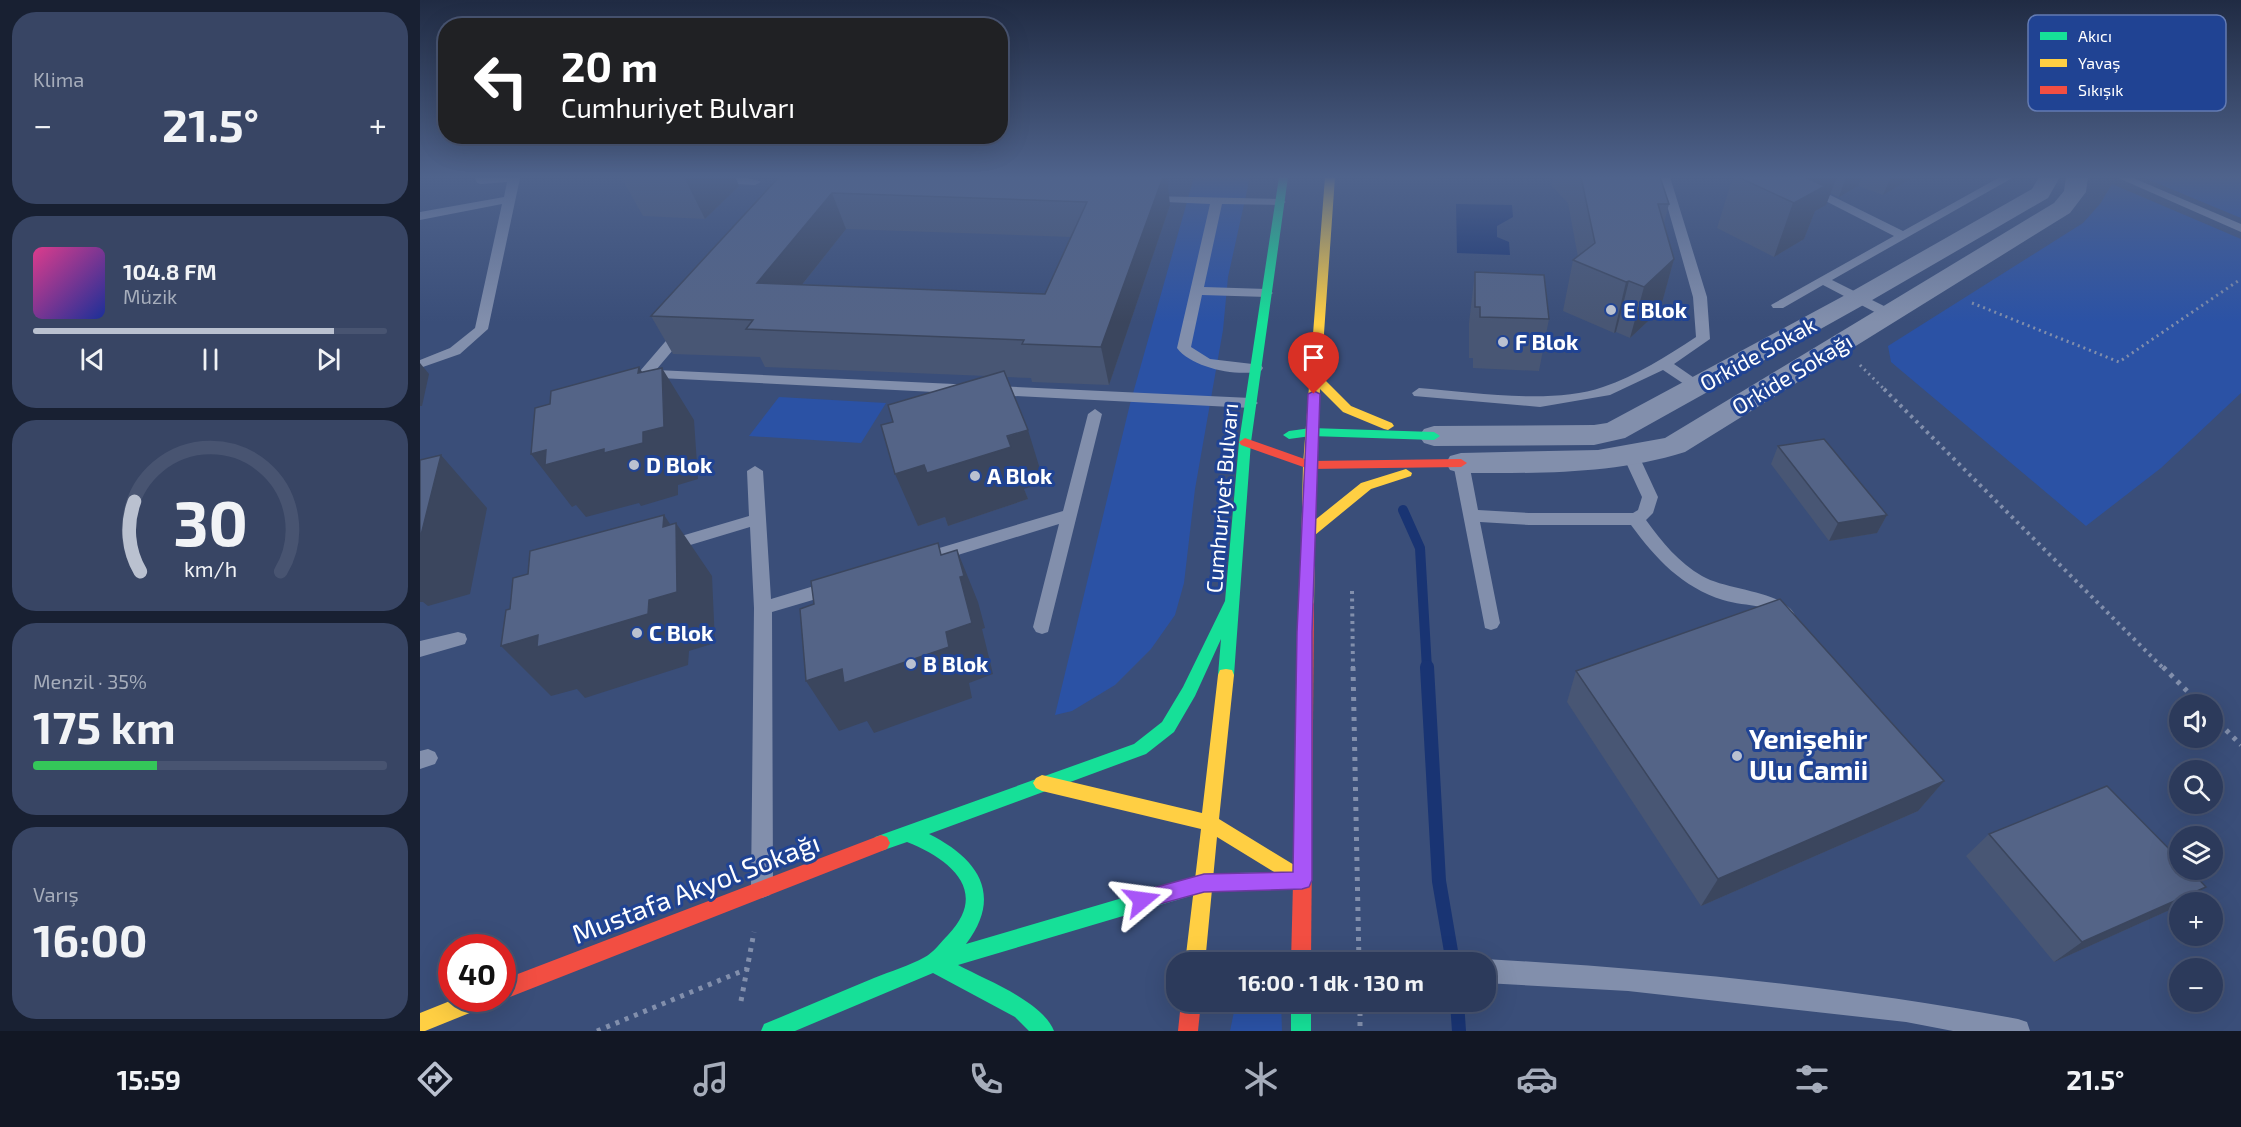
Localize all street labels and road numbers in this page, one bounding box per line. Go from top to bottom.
street label: Orkide Sokak [1695,311,1820,396]
street label: Orkide Sokağı [1727,327,1856,419]
street label: Cumhuriyet Bulvarı [1200,402,1242,594]
street label: Mustafa Akyol Sokağı [567,825,824,950]

